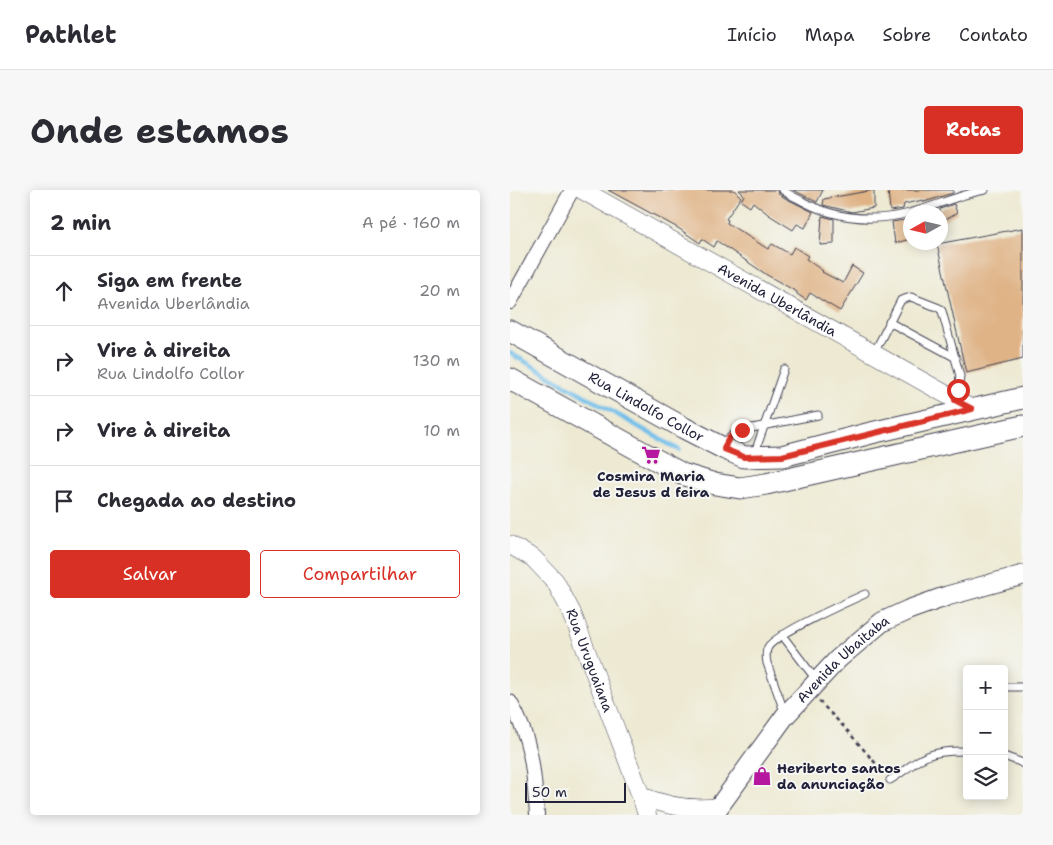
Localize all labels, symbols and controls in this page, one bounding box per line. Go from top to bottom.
text: Pathlet [25,19,116,51]
text: Início [727,23,777,47]
text: Mapa [805,23,854,47]
text: Sobre [882,23,931,47]
text: Contato [959,23,1028,47]
button: Rotas [924,106,1023,154]
text: Onde estamos [30,107,289,154]
north arrow [903,205,948,250]
text: 2 min [50,209,111,237]
text: A pé · 160 m [362,212,460,233]
street label: Avenida Uberlândia [715,259,840,340]
text: Siga em frente [97,268,242,293]
icon: ahead [50,277,78,305]
text: 20 m [419,280,460,301]
text: Avenida Uberlândia [97,293,250,314]
text: Vire à direita [97,338,230,363]
icon: right [50,347,78,375]
text: 130 m [413,350,460,371]
text: Rua Lindolfo Collor [97,363,245,384]
street label: Rua Lindolfo Collor [585,368,708,446]
route start [947,379,970,402]
icon: right [50,417,78,445]
text: Vire à direita [97,418,230,443]
route end [731,419,754,442]
text: 10 m [423,420,460,441]
supermarket icon: Cosmira Maria de Jesus d feira [640,444,662,466]
place label: Cosmira Maria de Jesus d feira [593,467,710,501]
icon: arrive [50,487,78,515]
text: Chegada ao destino [97,488,296,513]
button: Salvar [50,550,250,598]
button: Compartilhar [260,550,460,598]
street label: Rua Uruguaiana [562,606,618,715]
street label: Avenida Ubaitaba [793,611,892,707]
map controls [963,665,1008,800]
button: + [963,665,1008,710]
button: − [963,710,1008,755]
button: layers [963,755,1008,800]
place label: Heriberto santos da anunciação [777,759,901,793]
shop icon: Heriberto santos da anunciação [751,765,773,787]
scale bar [525,780,626,803]
text: 50 m [532,783,567,801]

